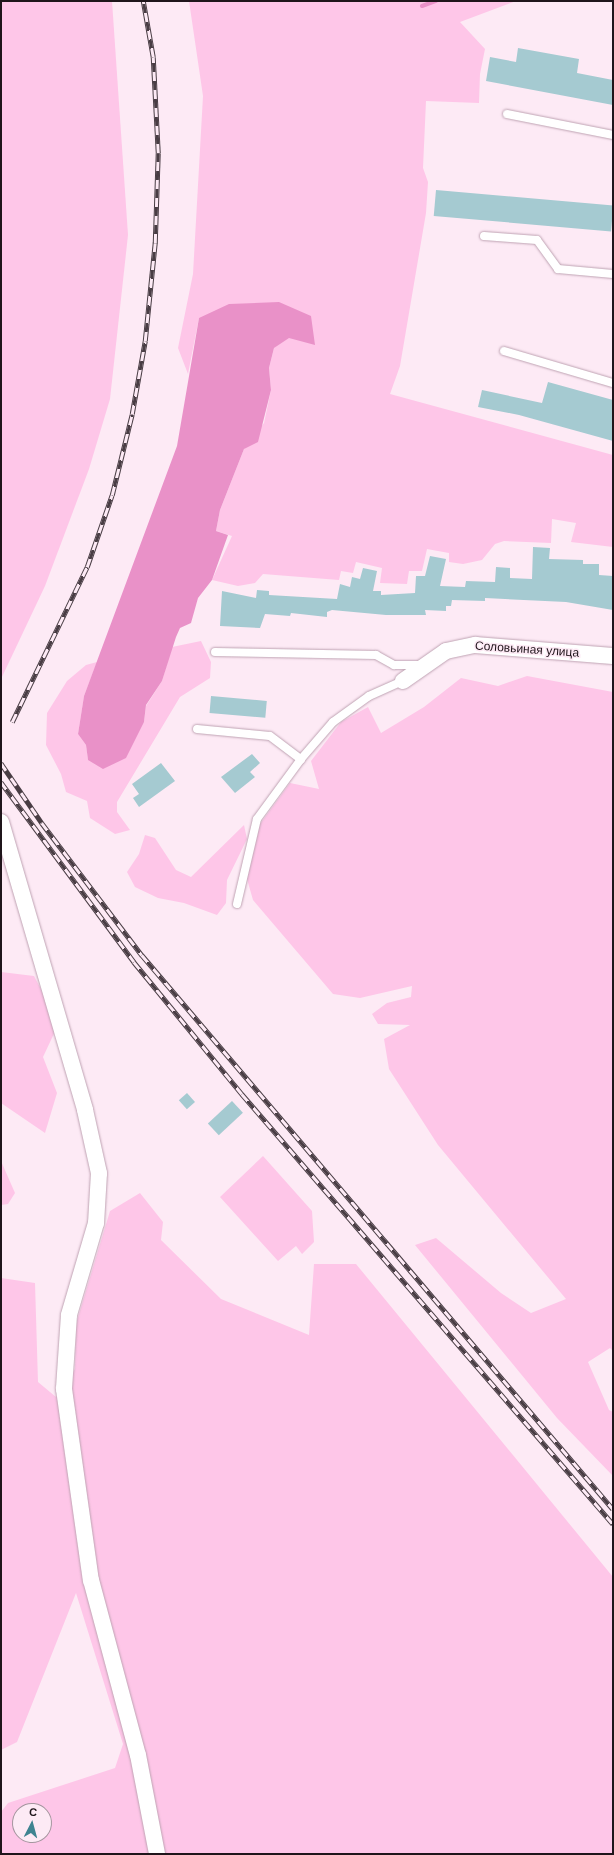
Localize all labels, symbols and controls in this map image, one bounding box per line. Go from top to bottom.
street label: Соловьиная улица [474,639,580,661]
north arrow [12,1803,52,1843]
text: С [29,1806,38,1818]

